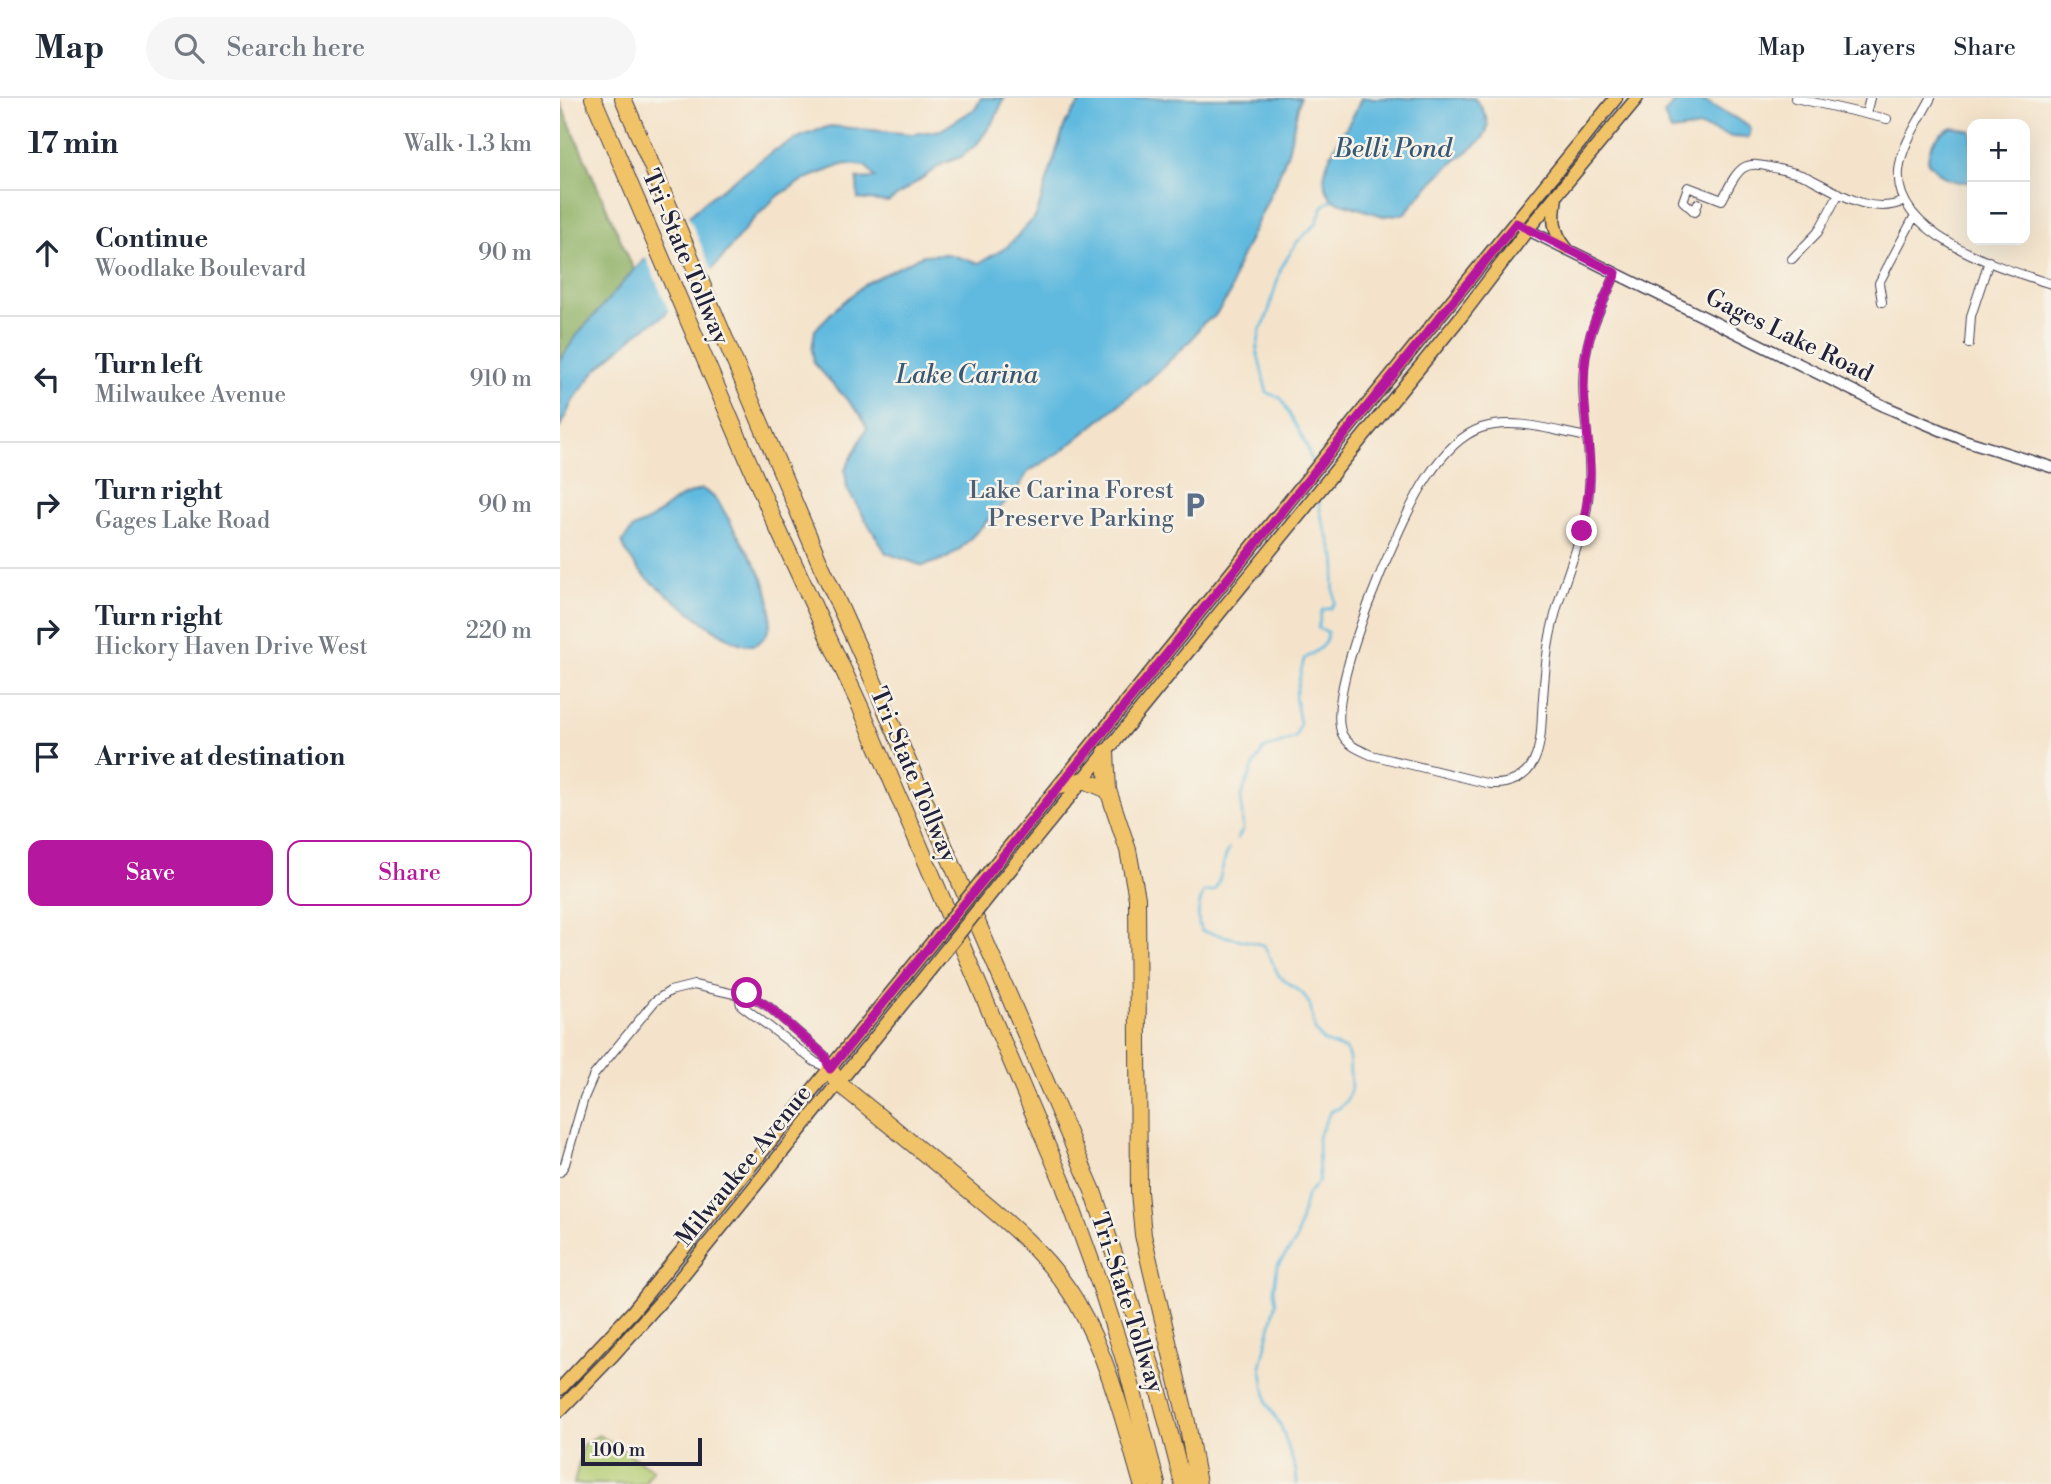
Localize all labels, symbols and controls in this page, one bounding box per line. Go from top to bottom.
search box [146,17,636,80]
text: Map [35,28,104,69]
icon: search [170,29,208,67]
text: Search here [226,32,365,64]
text: Map [1758,33,1805,63]
text: Layers [1843,33,1915,63]
text: Share [1953,33,2016,63]
map controls [1967,119,2030,245]
button: + [1967,119,2030,182]
text: 17 min [28,125,119,163]
text: Walk · 1.3 km [404,130,532,158]
water label: Belli Pond [1333,133,1453,165]
street label: Tri-State Tollway [635,165,736,349]
button: − [1967,182,2030,245]
text: Continue [95,223,208,255]
icon: ahead [28,234,66,272]
text: 90 m [478,239,532,267]
text: Woodlake Boulevard [95,255,306,283]
street label: Gages Lake Road [1700,282,1878,390]
text: Turn left [95,349,203,381]
water label: Lake Carina [895,359,1038,391]
icon: left [28,360,66,398]
text: 910 m [469,365,532,393]
text: Milwaukee Avenue [95,381,286,409]
text: Turn right [95,475,223,507]
place label: Lake Carina Forest Preserve Parking [969,476,1175,534]
icon: right [28,486,66,524]
parking icon: Lake Carina Forest Preserve Parking [1180,490,1210,520]
text: 90 m [478,491,532,519]
text: Gages Lake Road [95,507,270,535]
route end [1566,515,1597,546]
text: Turn right [95,601,223,633]
icon: right [28,612,66,650]
text: 220 m [466,617,532,645]
text: Hickory Haven Drive West [95,633,368,661]
street label: Tri-State Tollway [863,683,964,867]
icon: arrive [28,738,66,776]
text: Arrive at destination [95,741,345,773]
button: Save [28,840,273,906]
button: Share [287,840,532,906]
route start [731,977,762,1008]
street label: Milwaukee Avenue [670,1079,818,1253]
street label: Tri-State Tollway [1084,1209,1170,1397]
scale bar [581,1435,702,1467]
text: 100 m [592,1438,645,1462]

